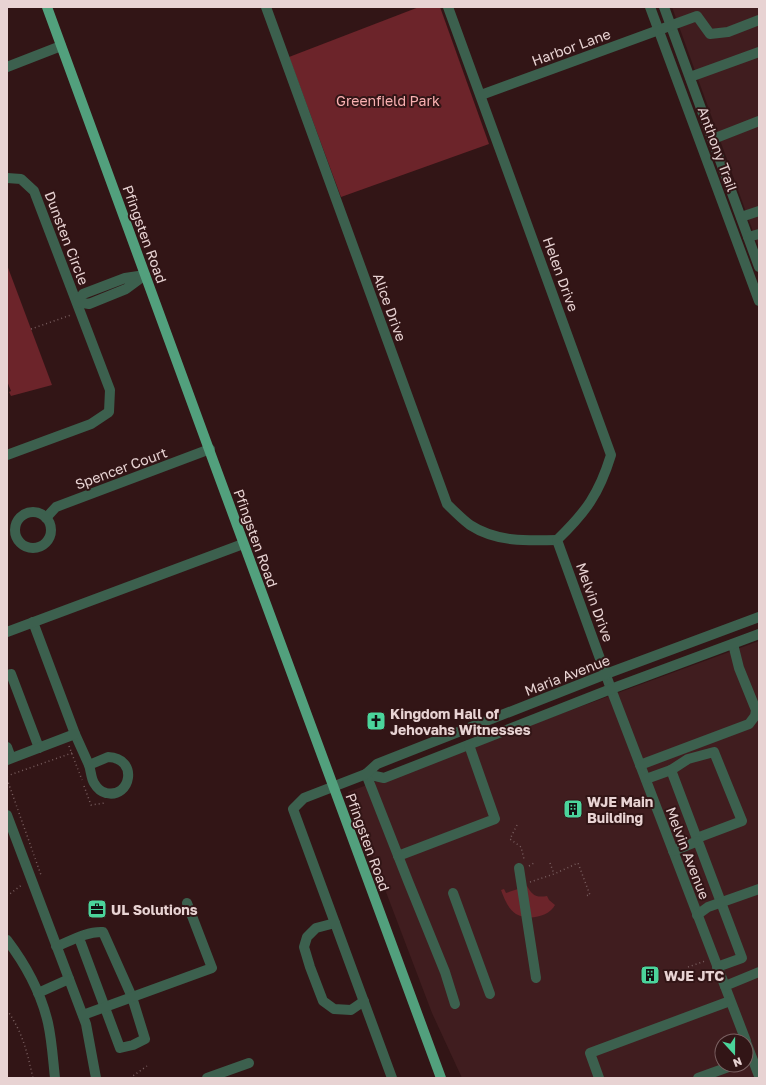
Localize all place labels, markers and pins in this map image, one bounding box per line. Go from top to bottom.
place label: Kingdom Hall of Jehovahs Witnesses [390,705,531,738]
church icon: Kingdom Hall of Jehovahs Witnesses [365,710,387,732]
place label: WJE Main Building [587,793,653,826]
building icon: WJE Main Building [562,798,584,820]
office icon: UL Solutions [86,898,108,920]
place label: UL Solutions [111,901,198,918]
building icon: WJE JTC [639,964,661,986]
place label: WJE JTC [664,967,724,984]

